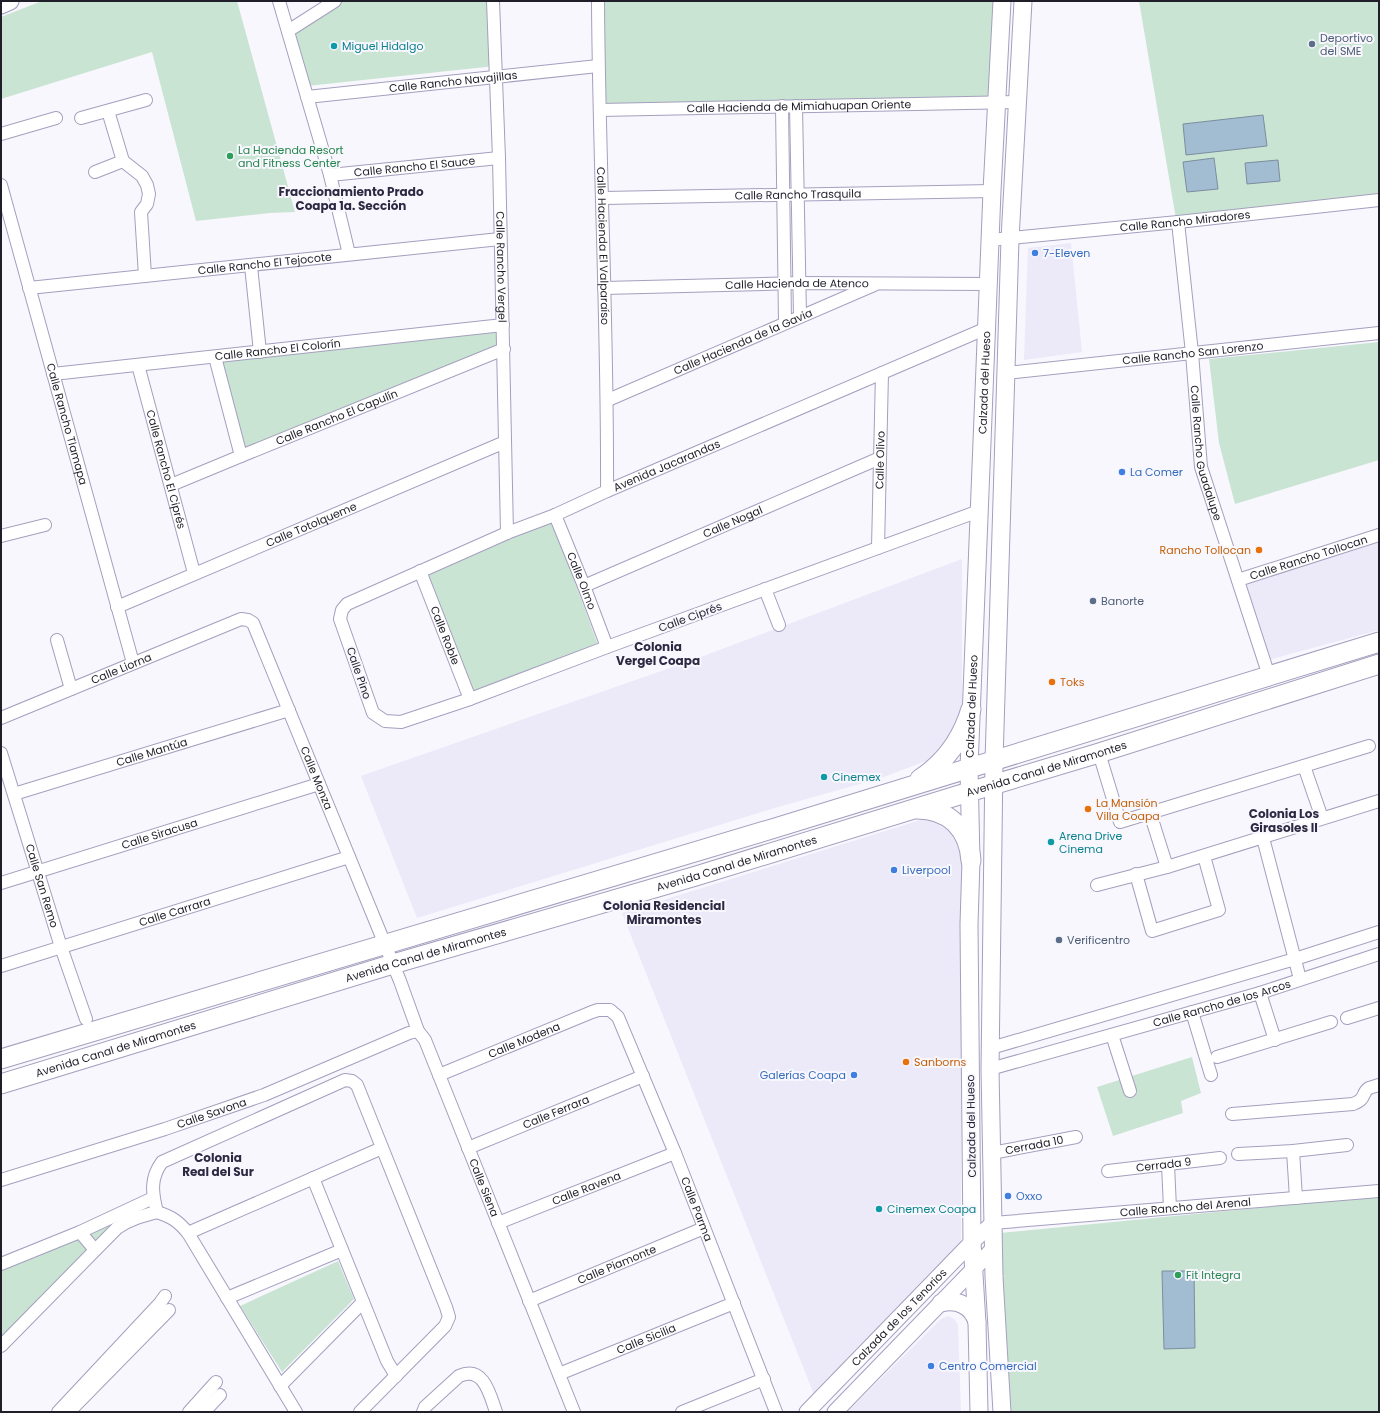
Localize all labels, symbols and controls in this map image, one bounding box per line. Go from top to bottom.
place label: Deportivo del SME [1320,30,1373,59]
place label: Miguel Hidalgo [342,38,424,54]
marker: Deportivo del SME [1307,39,1317,49]
marker: Miguel Hidalgo [329,41,339,51]
street label: Calle Rancho Navajillas [388,67,518,96]
street label: Calle Hacienda de Mimiahuapan Oriente [686,96,912,116]
place label: La Hacienda Resort and Fitness Center [238,142,344,171]
marker: La Hacienda Resort and Fitness Center [225,151,235,161]
street label: Calle Rancho El Sauce [353,152,476,181]
street label: Calle Hacienda El Valparaíso [593,167,613,325]
district label: Fraccionamiento Prado Coapa 1a. Sección [278,183,424,214]
street label: Calle Rancho Trasquila [735,185,861,204]
street label: Calle Rancho Miradores [1119,206,1251,236]
street label: Calle Rancho Vergel [492,211,511,323]
place label: 7-Eleven [1043,245,1090,261]
marker: 7-Eleven [1030,248,1040,258]
street label: Calle Rancho El Tejocote [197,249,333,278]
street label: Calle Hacienda de Atenco [725,275,869,293]
street label: Calle Hacienda de la Gavia [671,305,815,379]
street label: Calzada del Hueso [974,331,994,434]
street label: Calle Rancho El Colorín [214,335,341,364]
street label: Calle Rancho San Lorenzo [1122,337,1264,368]
street label: Calle Rancho Tlamapa [43,361,91,487]
street label: Calle Rancho El Capulín [273,385,400,449]
street label: Calle Rancho Guadalupe [1187,385,1226,523]
street label: Calle Rancho El Ciprés [142,408,190,531]
street label: Calle Olivo [871,431,889,489]
street label: Avenida Jacarandas [611,435,723,495]
place label: La Comer [1130,464,1183,480]
marker: La Comer [1117,467,1127,477]
street label: Calle Totolqueme [263,498,359,551]
street label: Calle Nogal [700,502,765,542]
street label: Calle Rancho Tollocan [1248,531,1369,584]
place label: Rancho Tollocan [1160,542,1251,558]
marker: Rancho Tollocan [1254,545,1264,555]
street label: Calle Olmo [563,550,600,612]
place label: Banorte [1101,593,1144,609]
marker: Banorte [1088,596,1098,606]
street label: Calle Ciprés [656,598,724,636]
street label: Calle Roble [426,604,464,667]
district label: Colonia Vergel Coapa [616,638,700,669]
street label: Calle Pino [343,645,375,701]
street label: Calle Liorna [88,649,154,688]
street label: Calzada del Hueso [961,654,982,758]
place label: Toks [1060,674,1085,690]
marker: Toks [1047,677,1057,687]
street label: Calle Mantúa [114,734,189,770]
street label: Avenida Canal de Miramontes [964,737,1129,800]
street label: Calle Monza [296,744,337,812]
place label: Cinemex [832,769,881,785]
marker: Cinemex [819,772,829,782]
place label: La Mansión Villa Coapa [1096,795,1160,824]
marker: La Mansión Villa Coapa [1083,804,1093,814]
district label: Colonia Los Girasoles II [1249,805,1319,836]
street label: Calle Siracusa [120,814,199,853]
place label: Arena Drive Cinema [1059,828,1123,857]
street label: Avenida Canal de Miramontes [654,831,819,895]
marker: Arena Drive Cinema [1046,837,1056,847]
street label: Calle San Remo [22,842,63,930]
place label: Liverpool [902,862,951,878]
marker: Liverpool [889,865,899,875]
street label: Calle Carrara [137,893,213,930]
district label: Colonia Residencial Miramontes [603,897,725,928]
street label: Avenida Canal de Miramontes [343,923,508,986]
place label: Verificentro [1067,932,1130,948]
marker: Verificentro [1054,935,1064,945]
street label: Calle Rancho de los Arcos [1151,975,1293,1031]
street label: Avenida Canal de Miramontes [34,1017,198,1081]
street label: Calle Modena [486,1018,562,1062]
place label: Sanborns [914,1054,967,1070]
marker: Sanborns [901,1057,911,1067]
place label: Galerías Coapa [760,1067,846,1083]
marker: Galerías Coapa [849,1070,859,1080]
street label: Calzada del Hueso [962,1074,980,1178]
street label: Calle Ferrara [520,1091,592,1133]
street label: Calle Savona [175,1094,249,1132]
street label: Cerrada 10 [1004,1132,1065,1158]
district label: Colonia Real del Sur [182,1149,254,1180]
street label: Cerrada 9 [1135,1153,1192,1176]
street label: Calle Siena [465,1156,503,1219]
street label: Calle Ravena [550,1167,623,1209]
street label: Calle Parma [677,1175,717,1244]
place label: Oxxo [1016,1188,1042,1204]
marker: Oxxo [1003,1191,1013,1201]
street label: Calle Rancho del Arenal [1119,1194,1252,1220]
place label: Cinemex Coapa [887,1201,976,1217]
marker: Cinemex Coapa [874,1204,884,1214]
street label: Calle Piamonte [575,1241,659,1288]
street label: Calzada de los Tenorios [848,1264,950,1370]
place label: Fit Integra [1186,1267,1241,1283]
marker: Fit Integra [1173,1270,1183,1280]
street label: Calle Sicilia [614,1319,678,1358]
place label: Centro Comercial [939,1358,1037,1374]
marker: Centro Comercial [926,1361,936,1371]

